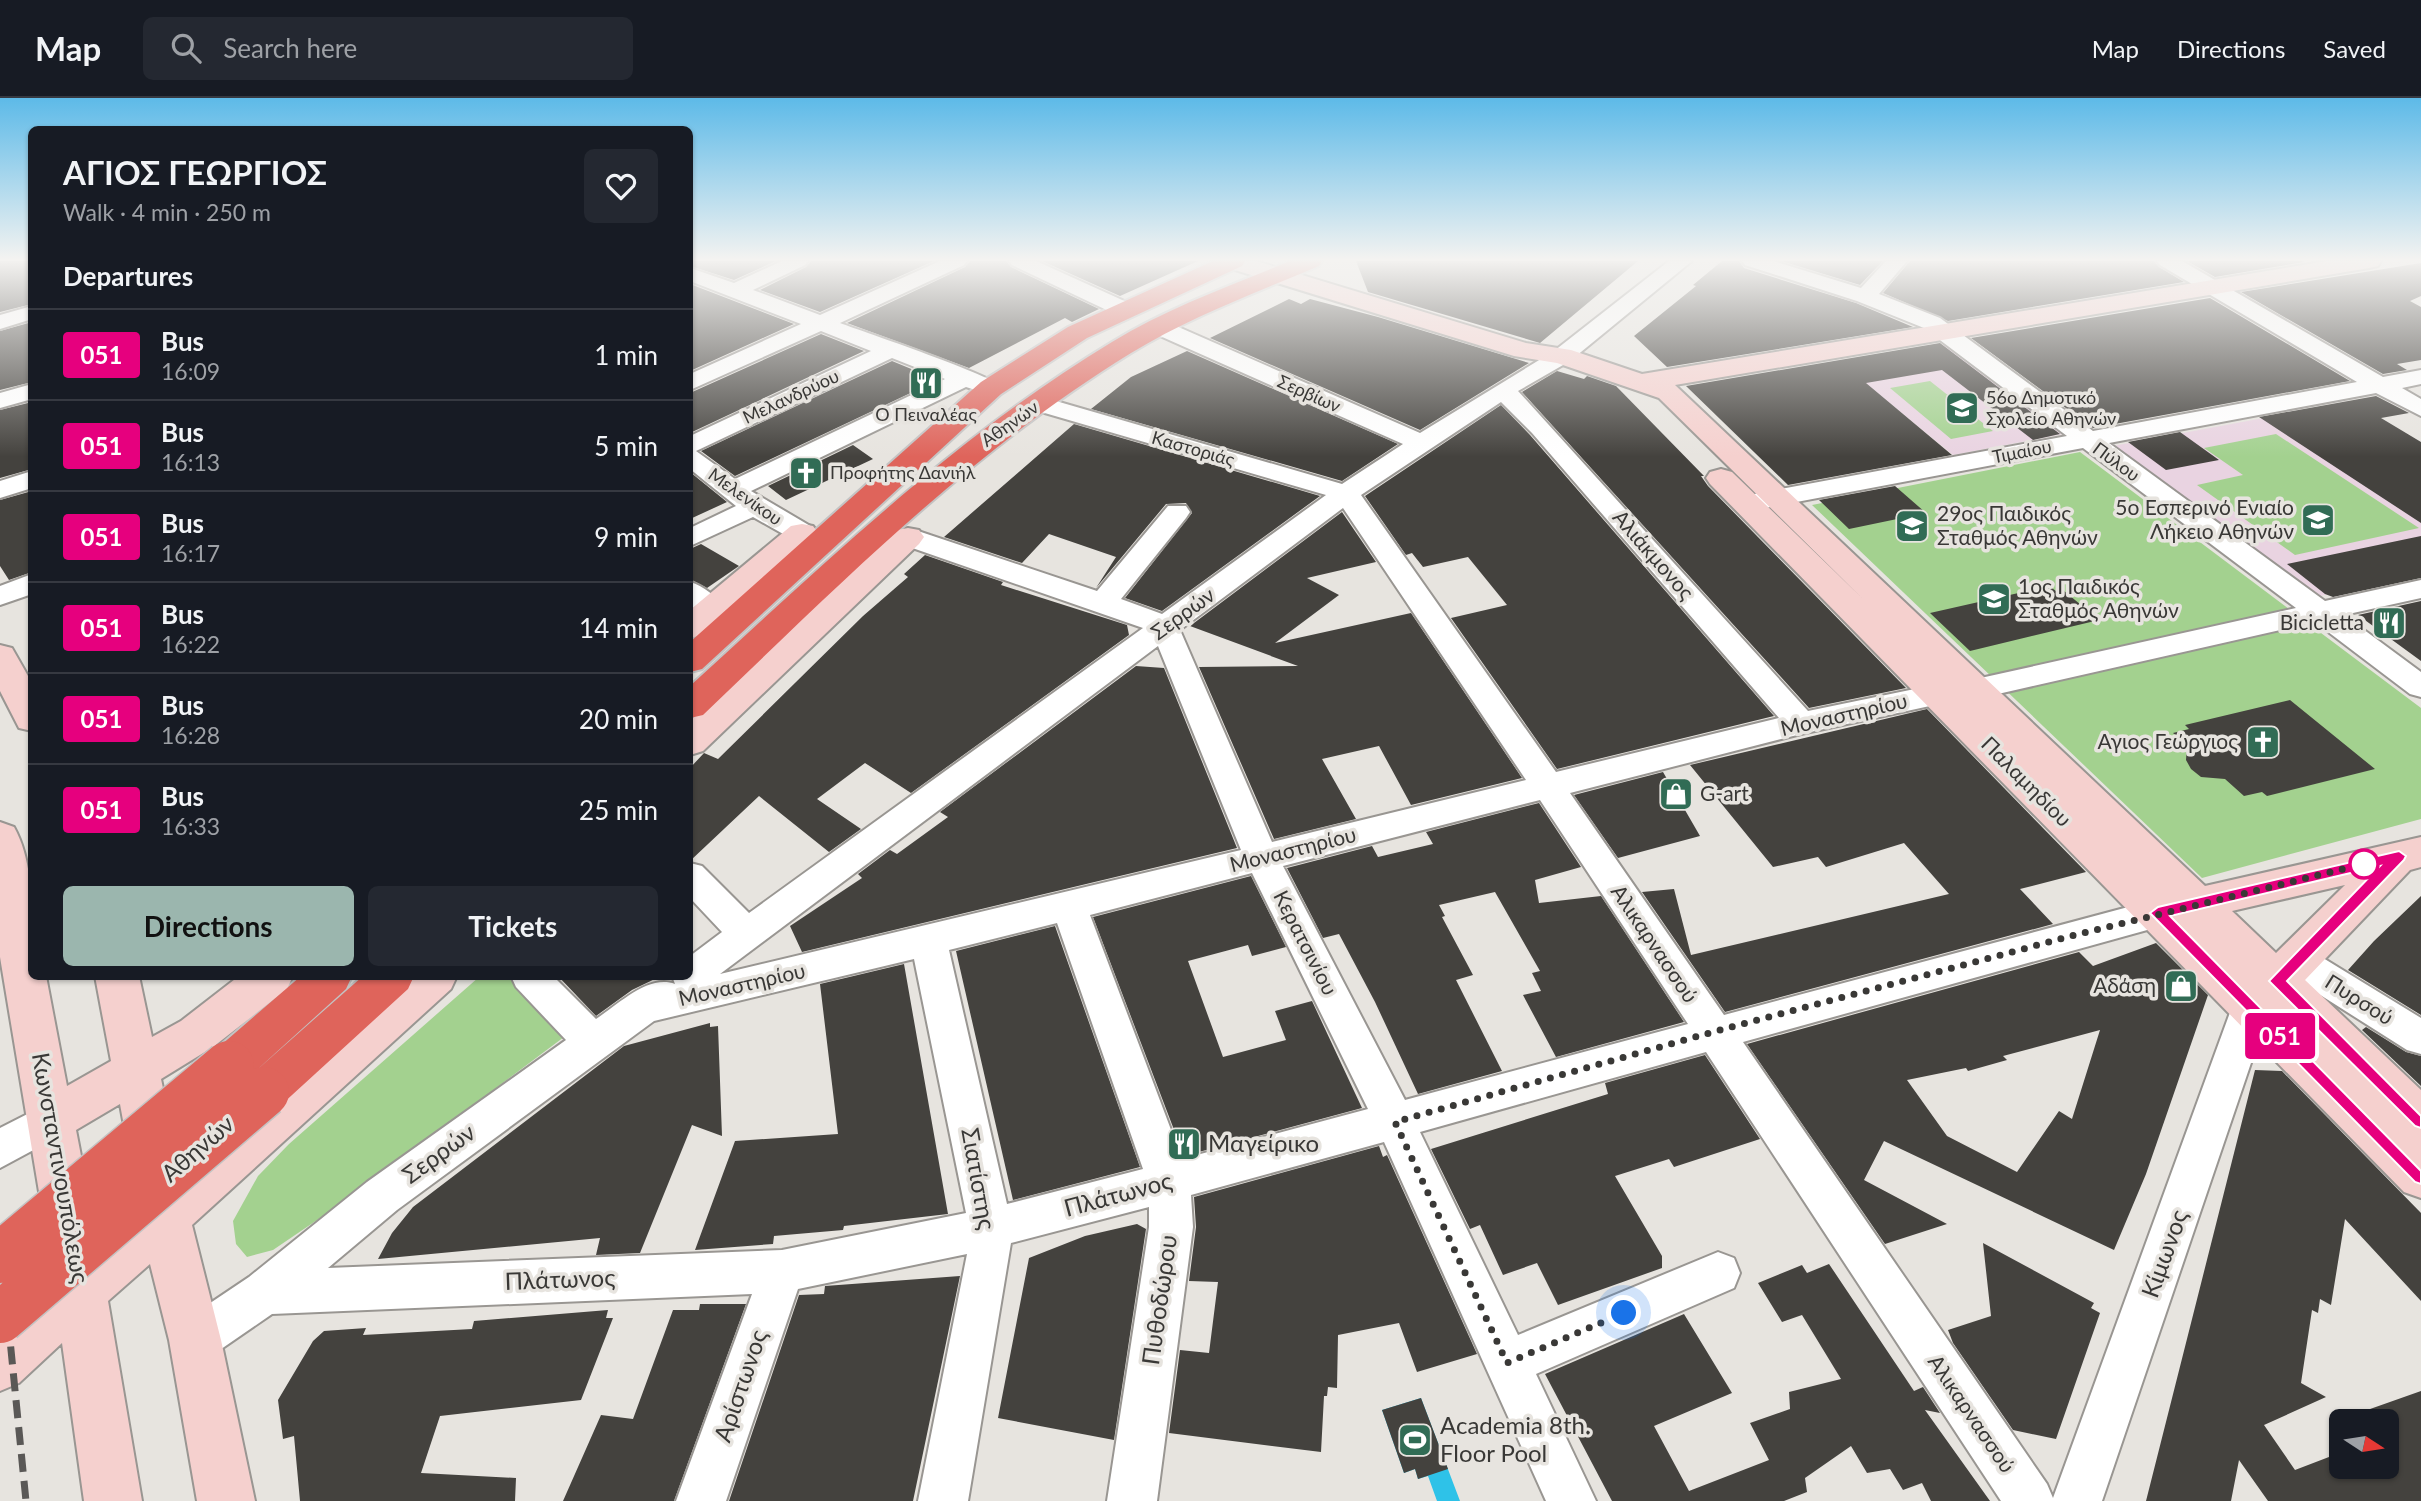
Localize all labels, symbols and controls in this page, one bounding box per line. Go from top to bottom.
search box [143,17,633,80]
text: Map [35,28,101,68]
icon: search [167,29,205,67]
text: Search here [223,32,357,64]
text: Map [2092,34,2139,63]
text: Directions [2177,34,2285,63]
text: Saved [2323,34,2386,63]
button: heart [584,149,658,223]
text: ΑΓΙΟΣ ΓΕΩΡΓΙΟΣ [63,152,327,192]
text: Walk · 4 min · 250 m [63,198,271,226]
text: Departures [63,260,193,292]
text: Bus [161,325,204,357]
text: 1 min [594,339,658,371]
text: 051 [81,340,122,369]
text: 16:09 [161,357,220,385]
street label: Μελανδρύου [739,364,842,428]
restaurant icon: Ο Πειναλέας [907,364,945,402]
street label: Σερβίων [1274,369,1344,417]
place label: 56ο Δημοτικό Σχολείο Αθηνών [1986,386,2116,429]
school or university icon: 56ο Δημοτικό Σχολείο Αθηνών [1943,389,1981,427]
street label: Αθηνών [977,396,1042,451]
place label: Ο Πειναλέας [875,403,977,425]
text: Bus [161,416,204,448]
street label: Καστοριάς [1149,426,1238,470]
text: 5 min [594,430,658,462]
text: 051 [81,431,122,460]
street label: Τιμαίου [1990,435,2053,468]
street label: Πύλου [2089,437,2144,486]
text: 16:13 [161,448,220,476]
church icon: Προφήτης Δανιήλ [787,454,825,492]
place label: Προφήτης Δανιήλ [830,461,976,483]
street label: Μελενίκου [704,463,787,530]
place label: 5ο Εσπερινό Ενιαίο Λήκειο Αθηνών [2115,494,2294,543]
place label: 29ος Παιδικός Σταθμός Αθηνών [1937,500,2098,549]
school or university icon: 5ο Εσπερινό Ενιαίο Λήκειο Αθηνών [2299,501,2337,539]
street label: Αλιάκμονος [1608,504,1700,604]
text: Bus [161,507,204,539]
school or university icon: 29ος Παιδικός Σταθμός Αθηνών [1893,507,1931,545]
text: 9 min [594,521,658,553]
text: 051 [81,522,122,551]
text: 16:17 [161,539,220,567]
place label: 1ος Παιδικός Σταθμός Αθηνών [2018,573,2179,622]
school or university icon: 1ος Παιδικός Σταθμός Αθηνών [1975,580,2013,618]
street label: Σερρών [1146,581,1219,644]
text: Bus [161,598,204,630]
restaurant icon: Bicicletta [2370,604,2408,642]
place label: Bicicletta [2280,609,2364,634]
text: 14 min [579,612,658,644]
text: 051 [81,613,122,642]
text: 16:22 [161,630,220,658]
street label: Μοναστηρίου [1778,687,1910,740]
text: Bus [161,689,204,721]
text: 20 min [579,703,658,735]
text: 051 [81,704,122,733]
text: 16:28 [161,721,220,749]
church icon: Αγιος Γεώργιος [2244,723,2282,761]
place label: Αγιος Γεώργιος [2098,728,2238,753]
street label: Παλαμηδίου [1977,731,2077,831]
shop icon: G-art [1657,775,1695,813]
text: Bus [161,780,204,812]
place label: G-art [1700,780,1749,805]
text: 25 min [579,794,658,826]
text: 051 [81,795,122,824]
text: 16:33 [161,812,220,840]
street label: Μοναστηρίου [1227,821,1358,876]
unlabelled marker [2349,849,2379,879]
street label: Αλικαρνασσού [1607,879,1704,1007]
button: Directions [63,886,354,966]
button: Tickets [368,886,658,966]
street label: Κερατσινίου [1269,886,1343,999]
street label: Μοναστηρίου [676,957,808,1010]
shop icon: Αδάση [2162,967,2200,1005]
street label: Πυρσού [2321,968,2398,1029]
place label: Αδάση [2093,972,2156,997]
line badge: 051 [2240,1013,2320,1059]
text: 051 [2259,1021,2301,1050]
street label: Κωνσταντινουπόλεως [27,1050,96,1285]
street label: Αθηνών [155,1109,239,1187]
street label: Σερρών [396,1117,480,1189]
restaurant icon: Μαγείρικο [1165,1125,1203,1163]
street label: Σιατίστης [956,1126,1003,1232]
place label: Μαγείρικο [1208,1128,1319,1157]
street label: Πλάτωνος [1060,1165,1175,1222]
street label: Κίμωνος [2134,1206,2193,1301]
street label: Πυθοδώρου [1135,1233,1182,1367]
street label: Πλάτωνος [504,1262,616,1295]
your location [1606,1295,1641,1330]
street label: Αρίστωνος [707,1326,772,1445]
street label: Αλικαρνασσού [1924,1349,2021,1477]
north arrow [2329,1409,2399,1479]
map controls [2329,1409,2399,1479]
place label: Academia 8th. Floor Pool [1440,1410,1591,1467]
sports icon: Academia 8th. Floor Pool [1396,1421,1434,1459]

